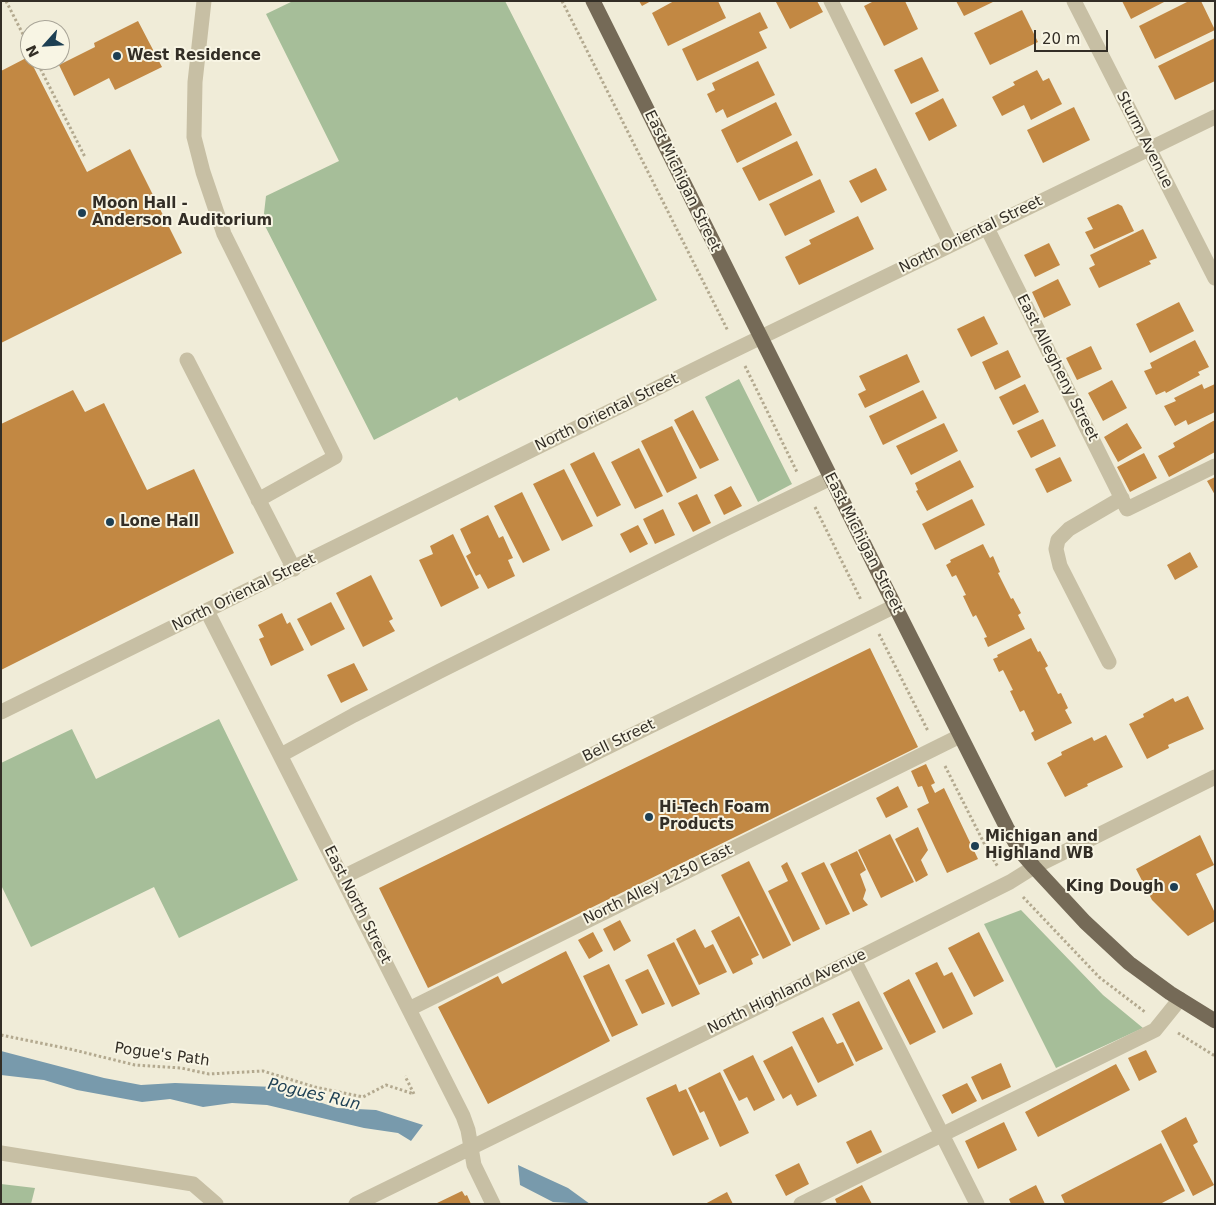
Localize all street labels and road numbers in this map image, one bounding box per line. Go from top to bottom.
street label: Sturm Avenue [1112,89,1176,191]
street label: East Michigan Street [640,108,724,254]
street label: North Oriental Street [896,192,1046,278]
street label: East Allegheny Street [1012,292,1102,444]
street label: North Oriental Street [532,370,682,456]
street label: East Michigan Street [820,470,906,616]
street label: North Oriental Street [169,550,319,636]
street label: Bell Street [580,716,658,766]
street label: North Alley 1250 East [581,841,735,929]
street label: East North Street [320,843,394,967]
street label: North Highland Avenue [705,946,869,1038]
street label: Pogue's Path [113,1039,211,1071]

